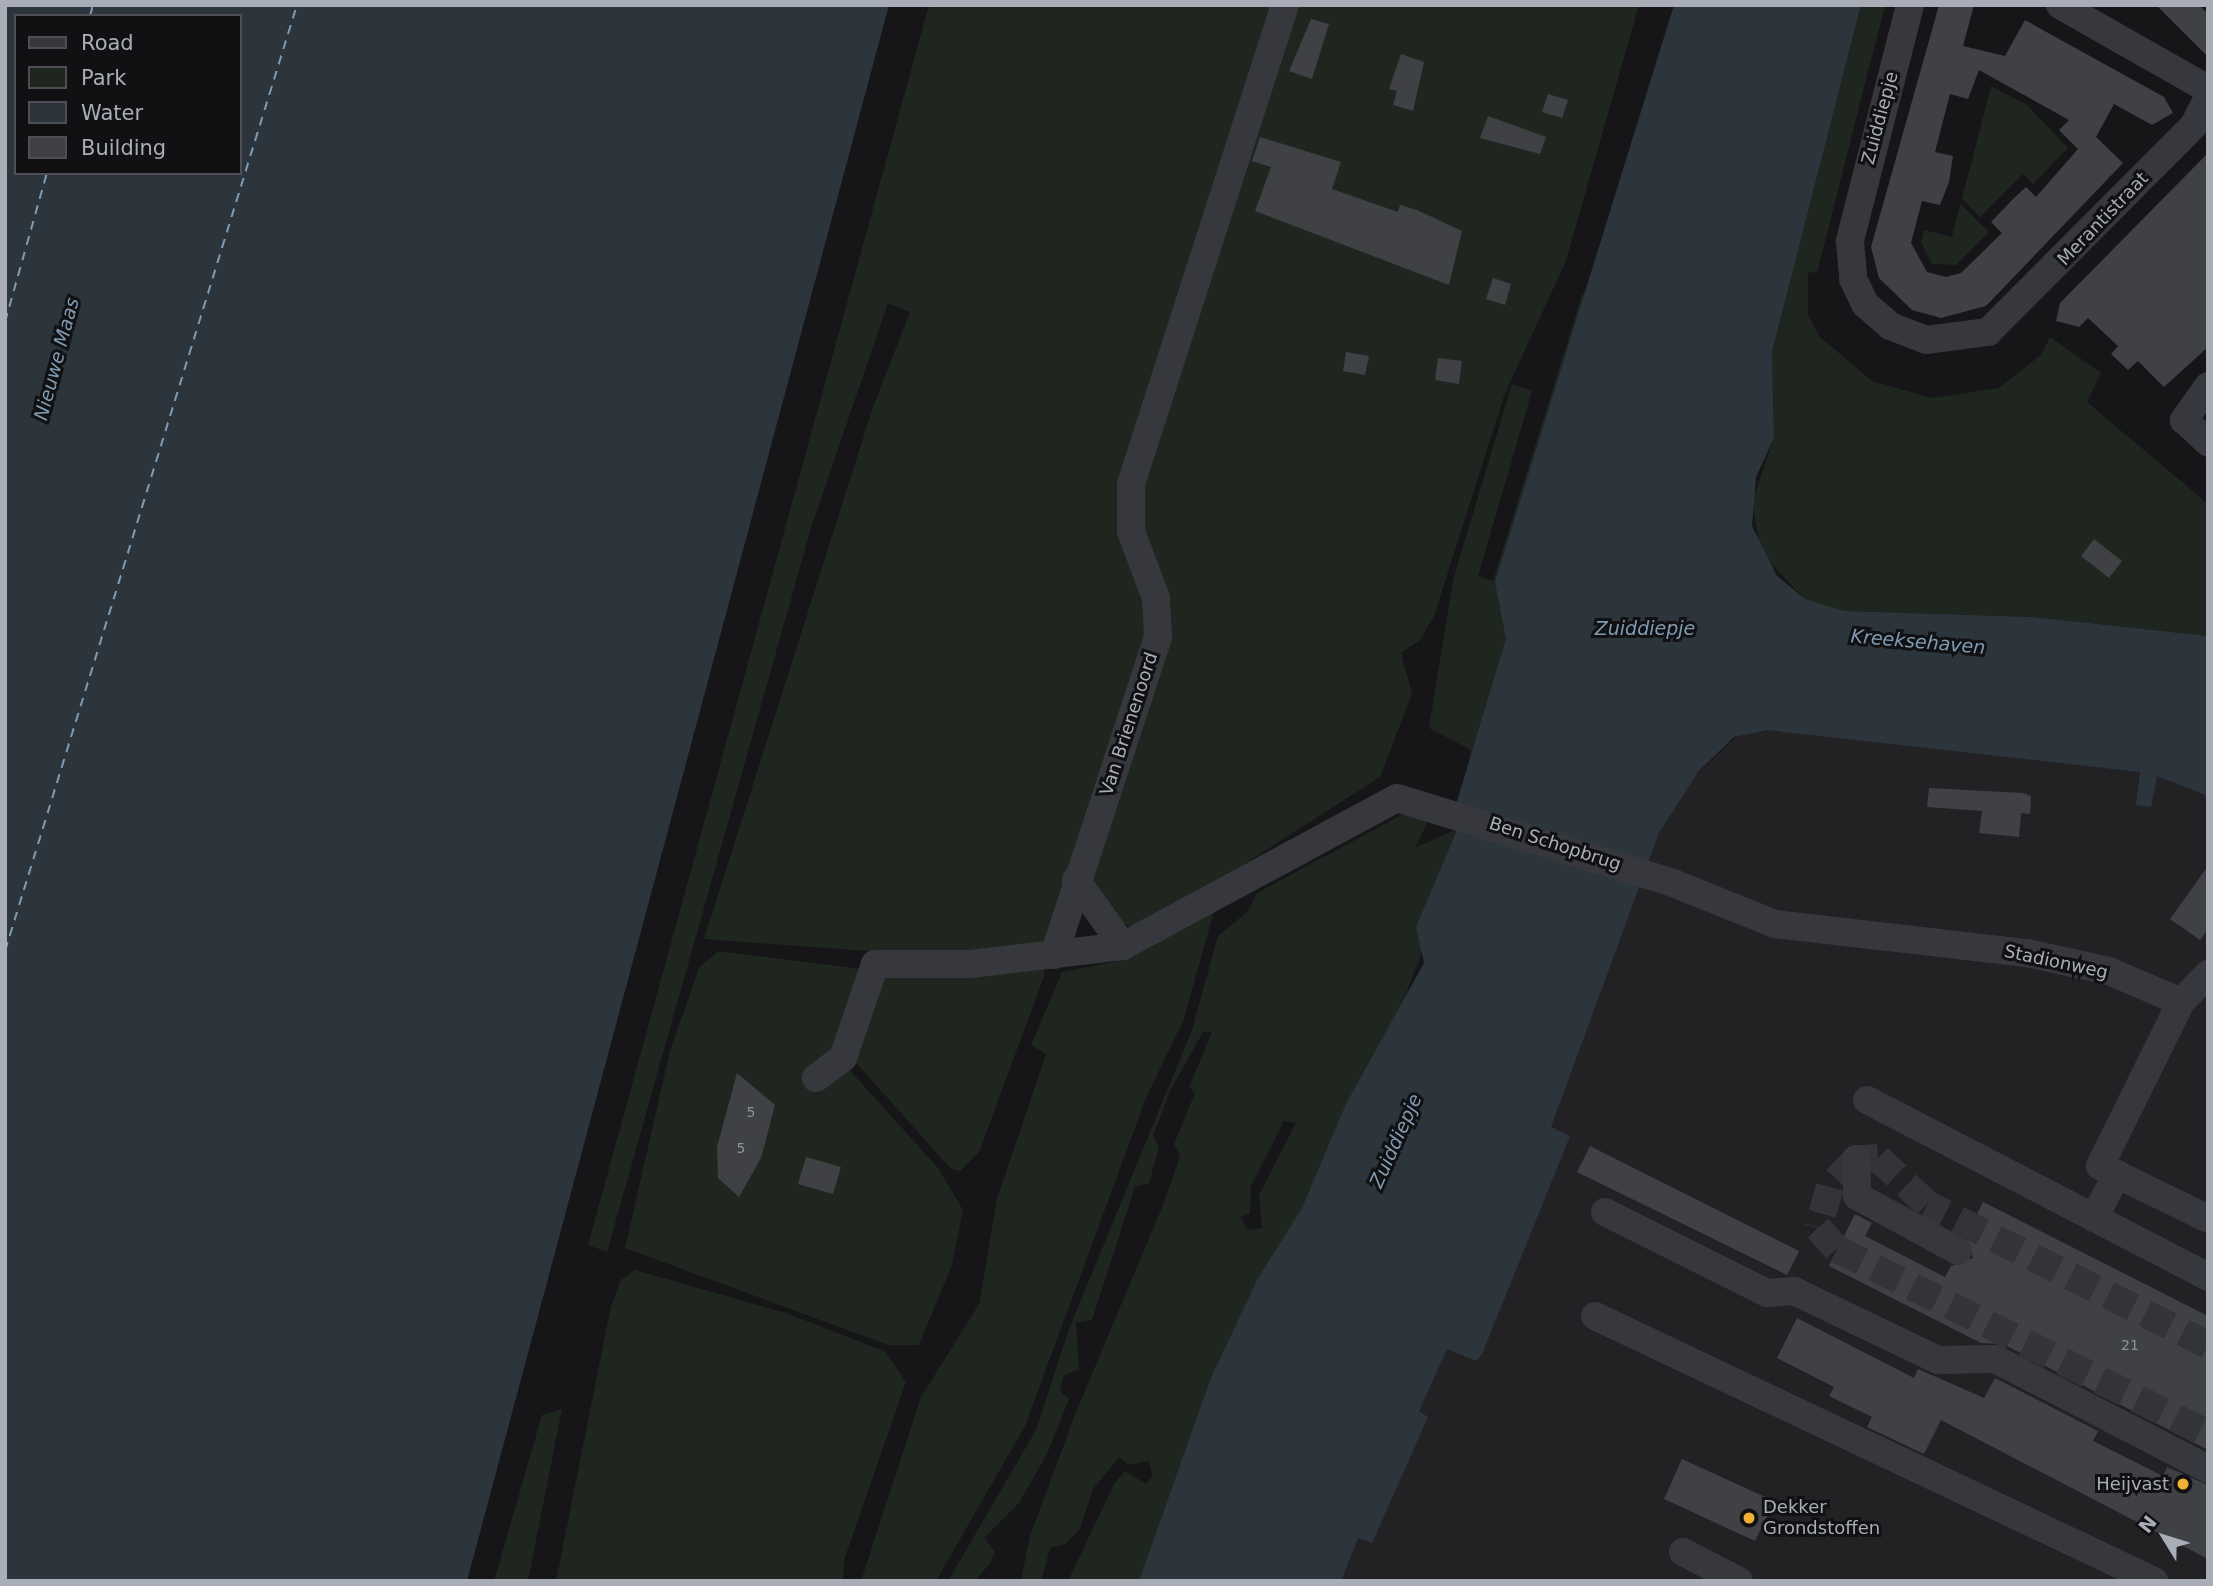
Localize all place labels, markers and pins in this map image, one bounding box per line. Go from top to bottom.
place label: Heijvast [2096,1473,2169,1495]
marker: Heijvast [2175,1476,2191,1492]
place label: Dekker Grondstoffen [1763,1497,1880,1540]
marker: Dekker Grondstoffen [1741,1510,1757,1526]

